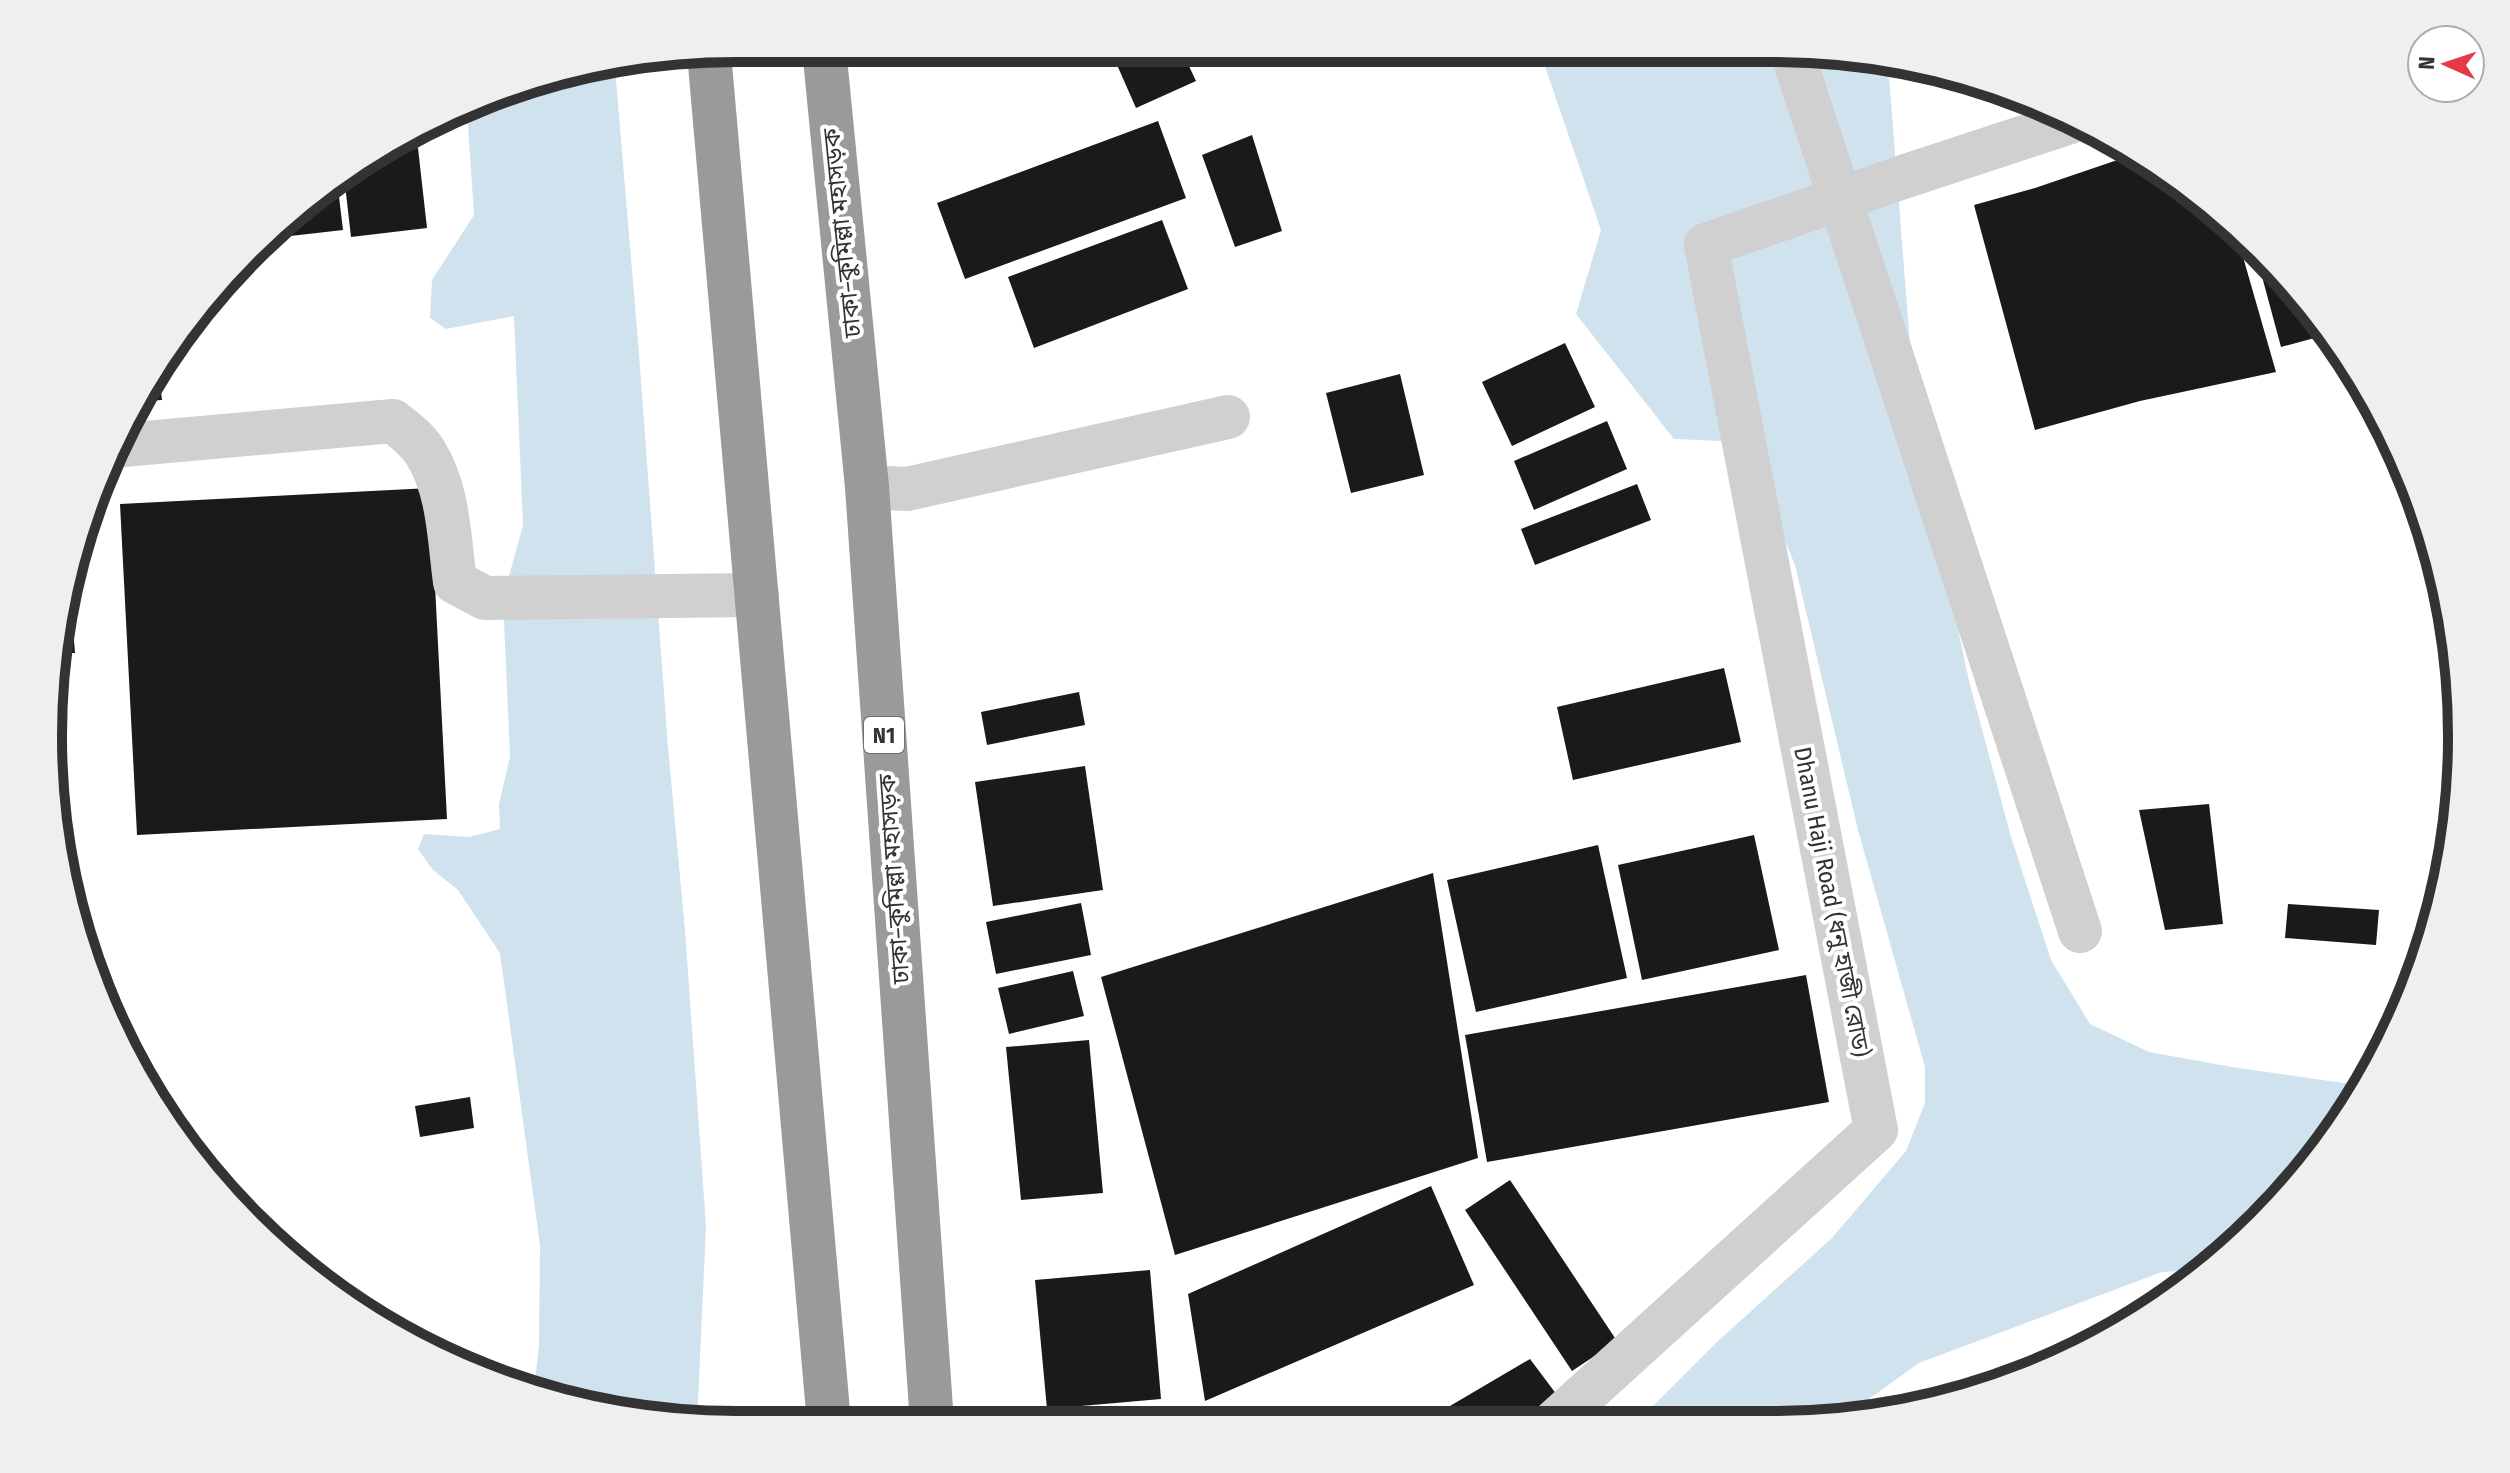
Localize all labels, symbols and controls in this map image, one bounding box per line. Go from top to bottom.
north arrow [2406,24,2486,104]
text: N [2413,56,2440,70]
street label: ঢাকা–কুমিল্লা মহাসড়ক [817,126,867,340]
road number: N1 [864,717,904,753]
street label: Dhanu Haji Road (ধনু হাজী রোড) [1788,745,1876,1059]
street label: ঢাকা–কুমিল্লা মহাসড়ক [873,772,915,986]

